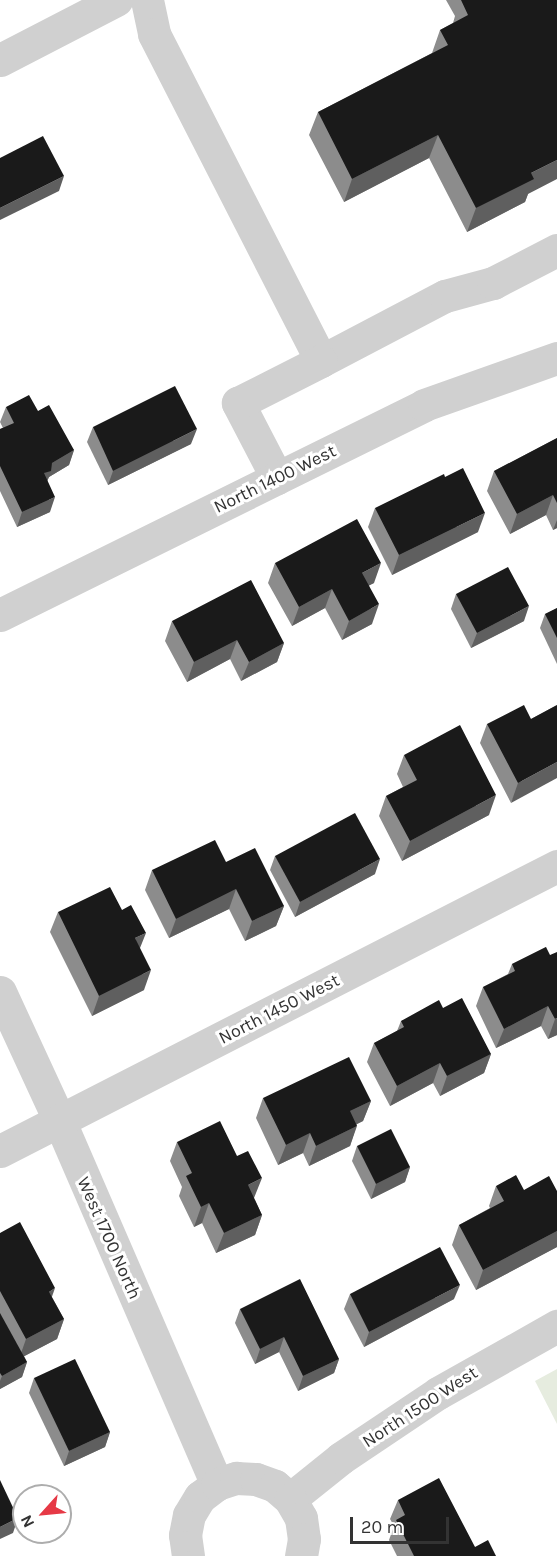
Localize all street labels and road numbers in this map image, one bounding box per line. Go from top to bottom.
street label: North 1400 West [210,440,340,518]
street label: North 1450 West [215,969,343,1049]
street label: West 1700 North [72,1174,146,1302]
street label: North 1500 West [358,1362,482,1452]

